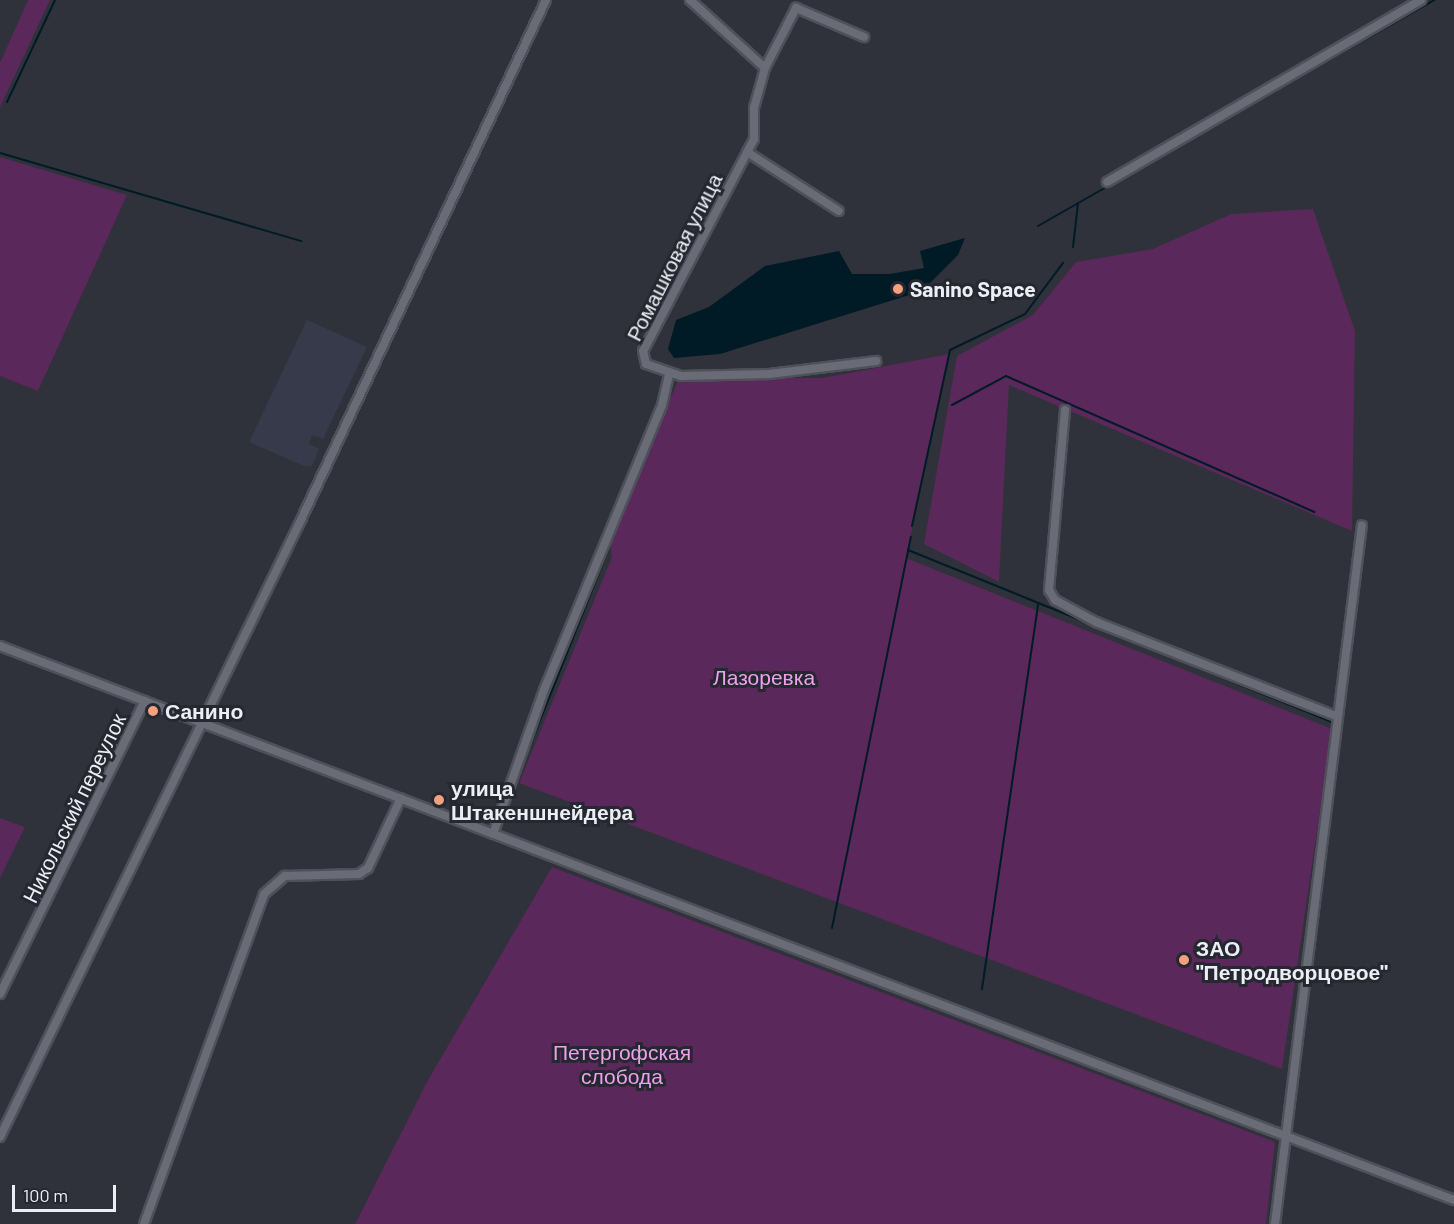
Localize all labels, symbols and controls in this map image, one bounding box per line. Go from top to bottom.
street label: Ромашковая улица [621,169,727,345]
place label: Sanino Space [910,276,1036,302]
marker: Sanino Space [891,282,905,296]
park label: Лазоревка [713,664,815,690]
place label: Санино [165,698,243,724]
marker: Санино [146,704,160,718]
street label: Никольский переулок [17,709,131,907]
place label: улица Штакеншнейдера [451,775,633,825]
marker: улица Штакеншнейдера [432,793,446,807]
place label: ЗАО "Петродворцовое" [1196,935,1388,985]
marker: ЗАО "Петродворцовое" [1177,953,1191,967]
park label: Петергофская слобода [553,1039,691,1089]
scale bar [15,1173,118,1211]
text: 100 m [23,1184,68,1206]

